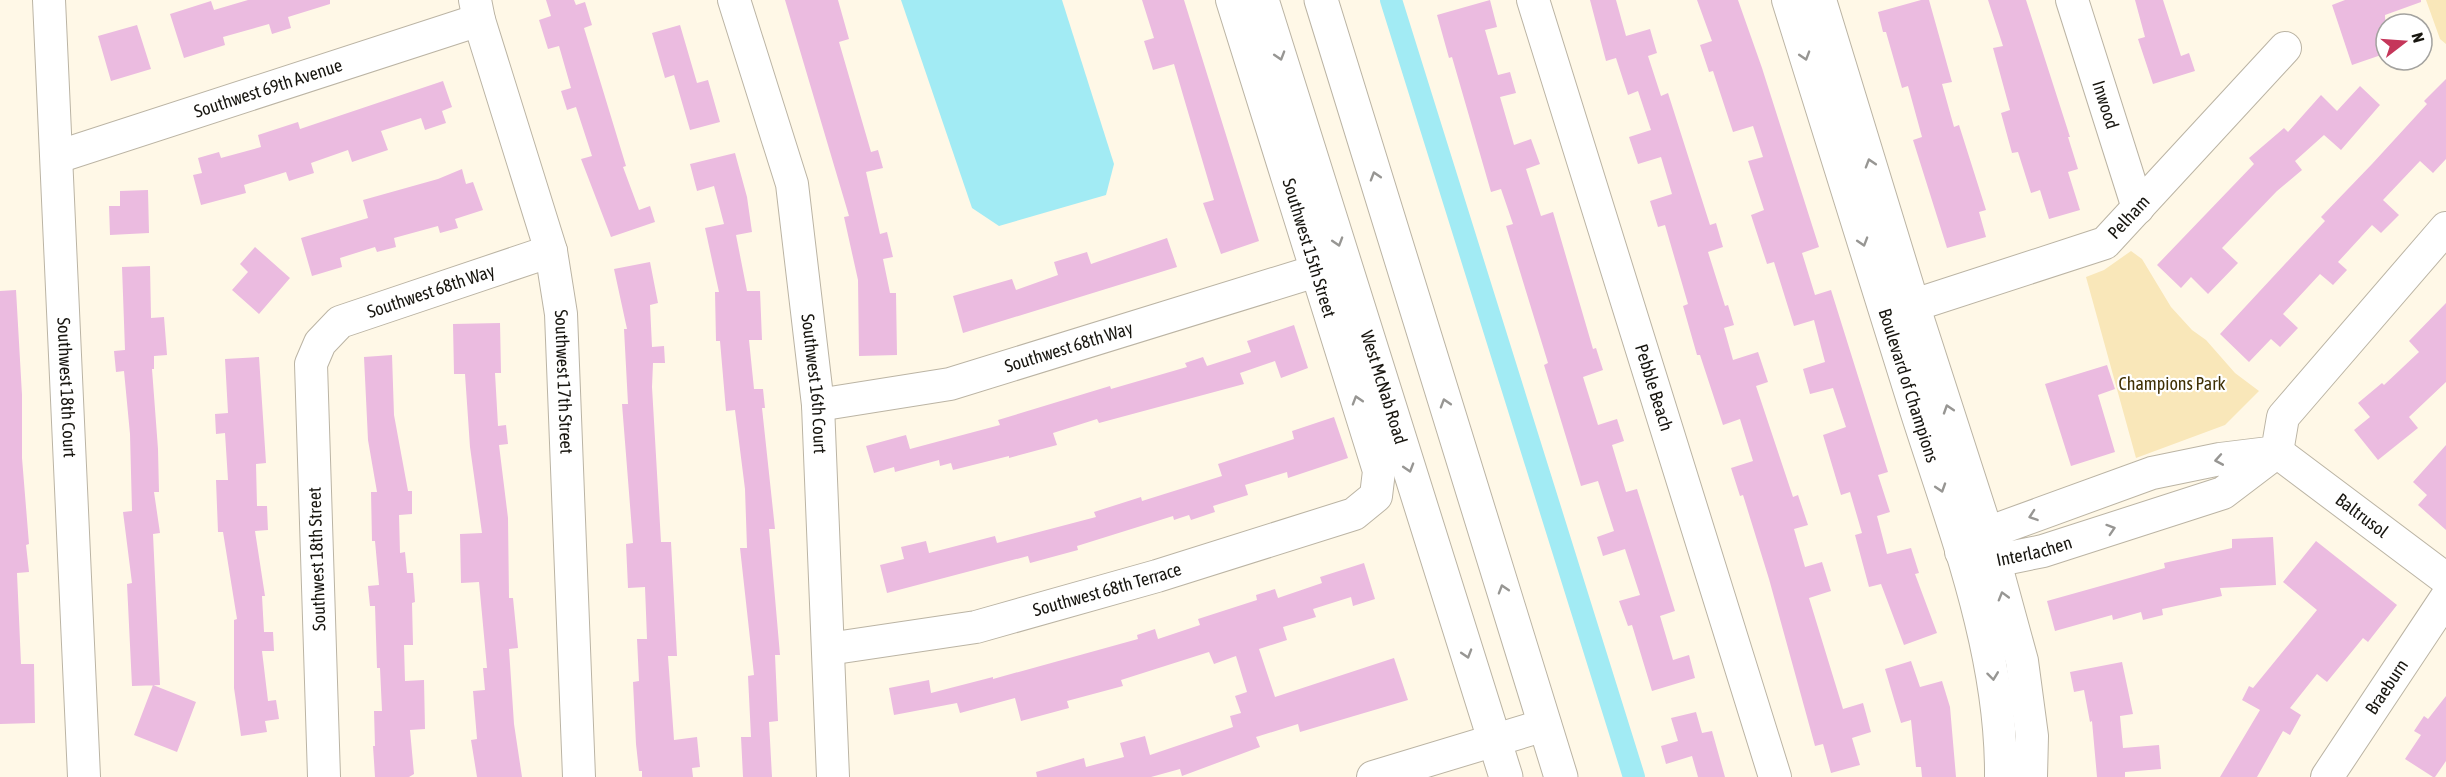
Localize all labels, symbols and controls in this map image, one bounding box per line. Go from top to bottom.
north arrow [2374,12,2434,72]
text: N [2408,30,2428,45]
one-way arrow [1273,50,1285,61]
one-way arrow [1798,50,1810,61]
street label: Southwest 69th Avenue [191,54,345,122]
street label: Inwood [2088,78,2123,131]
one-way arrow [1865,158,1877,169]
one-way arrow [1370,171,1383,182]
street label: Southwest 15th Street [1278,176,1341,320]
street label: Pelham [2103,191,2154,243]
one-way arrow [1331,236,1343,247]
one-way arrow [1856,236,1869,247]
street label: Southwest 68th Way [364,260,497,322]
street label: Boulevard of Champions [1875,306,1943,465]
street label: Southwest 17th Street [550,308,577,454]
street label: Southwest 16th Court [797,313,831,454]
street label: Southwest 18th Court [53,317,81,458]
street label: Southwest 68th Way [1002,317,1135,377]
street label: West McNab Road [1356,328,1412,447]
street label: Pebble Beach [1631,342,1678,433]
park label: Champions Park [2119,373,2226,394]
one-way arrow [1351,395,1364,406]
one-way arrow [1440,398,1452,409]
one-way arrow [1942,404,1955,415]
one-way arrow [2215,453,2224,465]
one-way arrow [1402,462,1414,473]
one-way arrow [1934,482,1946,493]
street label: Southwest 18th Street [303,487,330,631]
street label: Baltrusol [2332,489,2393,542]
one-way arrow [2028,509,2039,522]
one-way arrow [2105,524,2116,536]
street label: Interlachen [1994,531,2074,570]
street label: Southwest 68th Terrace [1031,558,1184,620]
one-way arrow [1498,584,1510,595]
one-way arrow [1998,591,2010,602]
one-way arrow [1460,648,1473,659]
street label: Braeburn [2361,655,2412,718]
one-way arrow [1987,671,1999,680]

